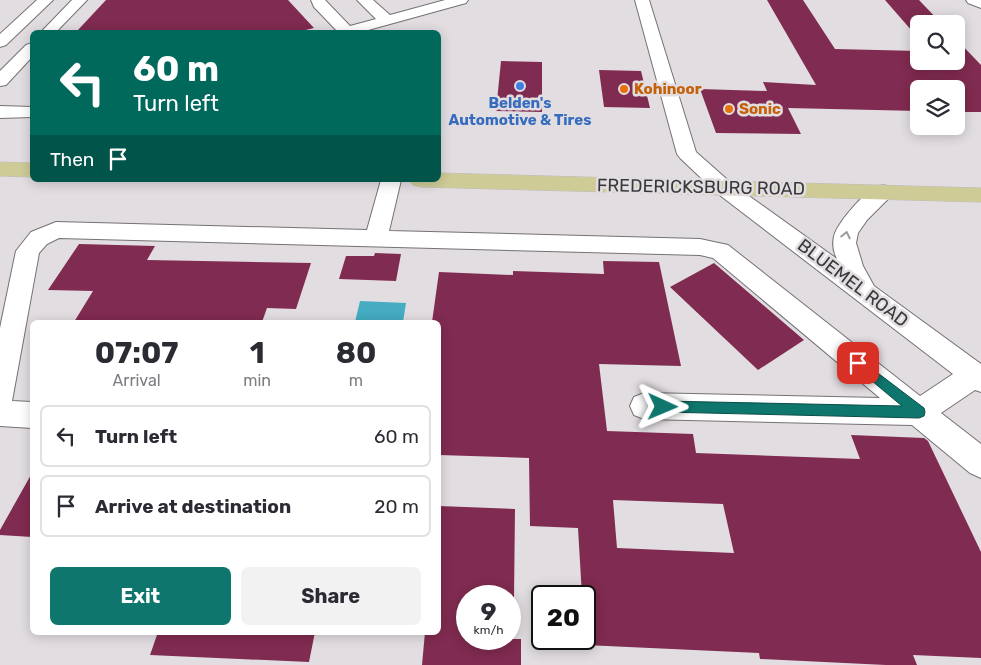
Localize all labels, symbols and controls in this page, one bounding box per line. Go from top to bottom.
map controls [910,15,965,135]
button: search [910,15,965,70]
text: 60 m [133,48,219,90]
icon: left [50,50,115,115]
marker: Belden's Automotive & Tires [514,80,526,92]
place label: Kohinoor [634,80,702,98]
button: layers [910,80,965,135]
marker: Kohinoor [618,83,630,95]
text: Turn left [133,90,219,117]
place label: Belden's Automotive & Tires [449,94,591,129]
place label: Sonic [739,100,781,118]
marker: Sonic [723,103,735,115]
icon: arrive [104,145,132,173]
text: Then [50,148,94,171]
street label: FREDERICKSBURG ROAD [597,174,805,200]
one-way arrow [841,230,851,239]
street label: BLUEMEL ROAD [793,234,913,332]
text: 07:07 [95,335,179,371]
text: 1 [250,335,265,371]
text: 80 [336,335,376,371]
pin [837,342,879,384]
icon: arrive [844,349,872,377]
text: Arrival [113,371,161,390]
text: min [243,371,271,390]
text: m [349,371,363,390]
position arrow [636,380,688,432]
icon: left [52,422,80,450]
text: Turn left [95,425,177,448]
text: 60 m [374,425,419,448]
icon: arrive [52,492,80,520]
text: Arrive at destination [95,495,291,518]
text: 20 m [374,495,419,518]
button: Exit [50,567,231,625]
button: Share [241,567,421,625]
speed limit sign: 20 [531,585,596,650]
text: 9 [480,597,497,626]
text: km/h [474,623,503,637]

